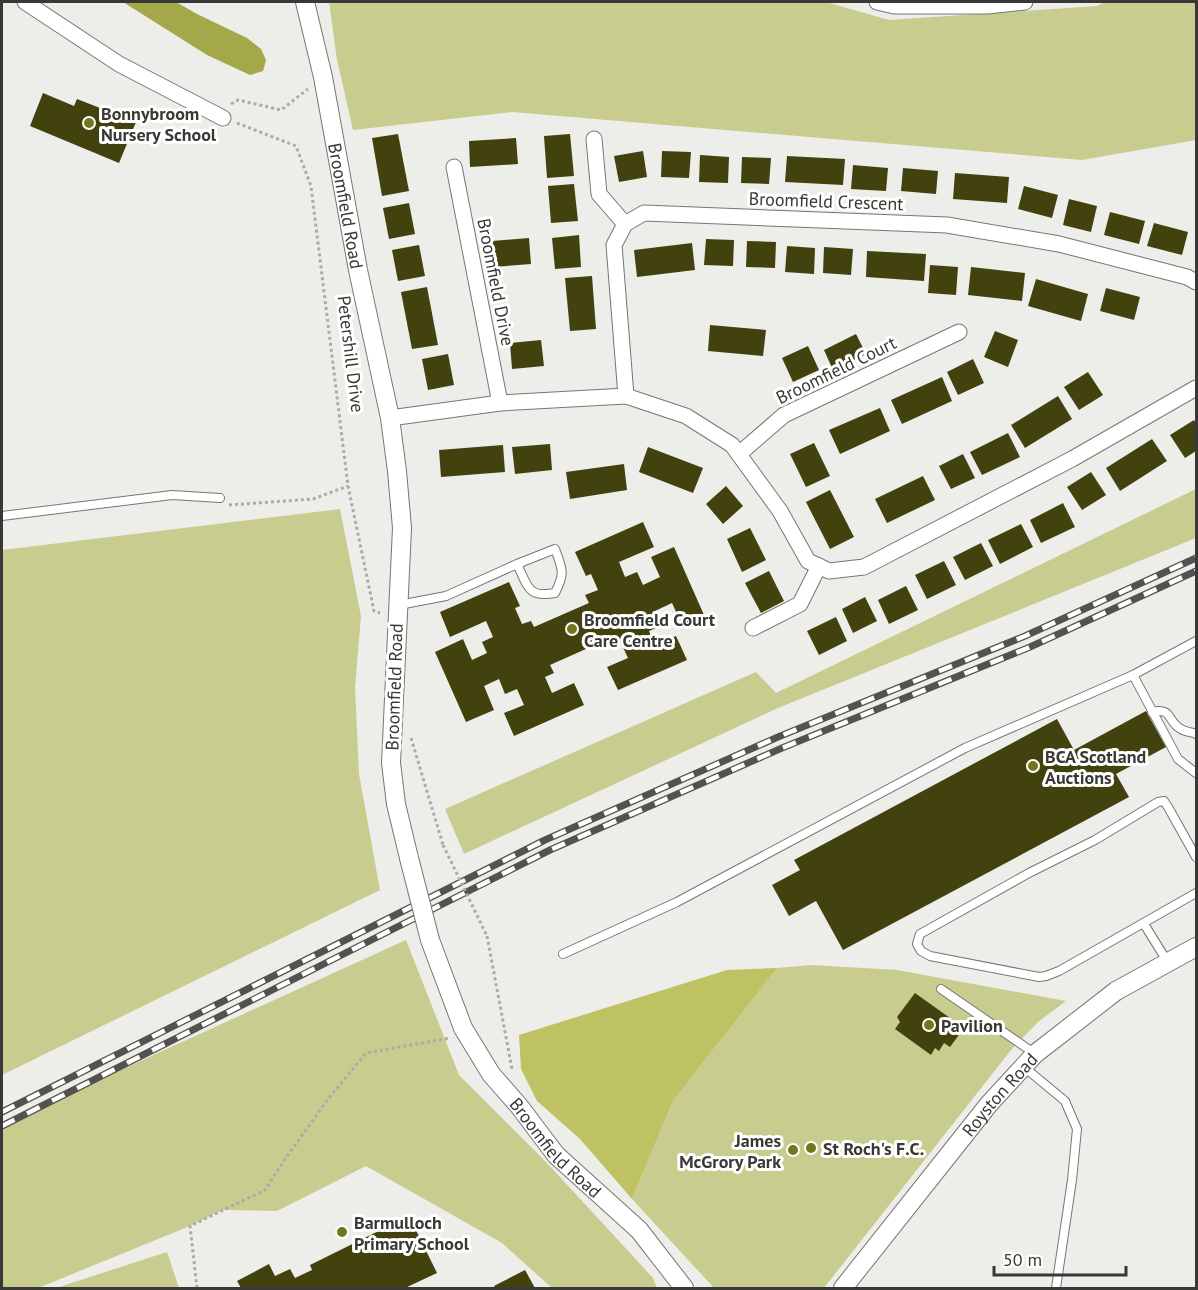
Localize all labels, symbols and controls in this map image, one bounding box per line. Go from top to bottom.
place label: Bonnybroom Nursery School [101,102,217,146]
marker: Bonnybroom Nursery School [82,116,96,130]
street label: Broomfield Road [324,141,369,270]
street label: Broomfield Crescent [748,187,904,215]
street label: Broomfield Drive [472,216,520,348]
street label: Petershill Drive [332,294,370,414]
street label: Broomfield Court [772,331,900,409]
place label: Broomfield Court Care Centre [584,608,716,652]
marker: Broomfield Court Care Centre [565,622,579,636]
street label: Broomfield Road [380,623,408,751]
place label: BCA Scotland Auctions [1045,745,1146,789]
marker: BCA Scotland Auctions [1026,759,1040,773]
place label: Pavilion [941,1014,1003,1037]
marker: Pavilion [922,1018,936,1032]
street label: Royston Road [957,1048,1042,1141]
street label: Broomfield Road [505,1092,607,1202]
place label: James McGrory Park [679,1129,781,1173]
place label: St Roch's F.C. [823,1137,924,1160]
marker: St Roch's F.C. [804,1141,818,1155]
marker: James McGrory Park [786,1143,800,1157]
place label: Barmulloch Primary School [354,1211,470,1255]
marker: Barmulloch Primary School [335,1225,349,1239]
scale bar [994,1239,1126,1277]
text: 50 m [1003,1248,1042,1271]

